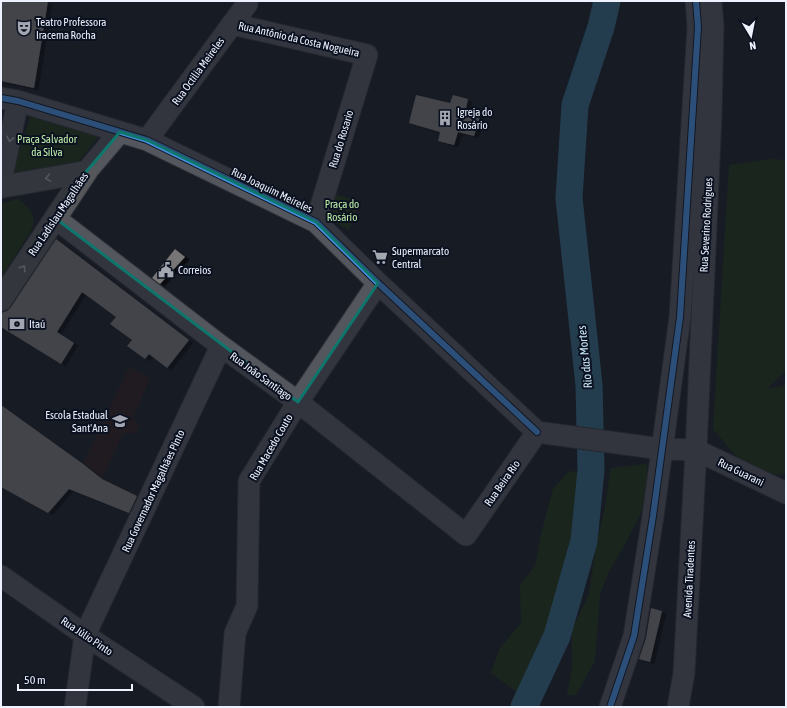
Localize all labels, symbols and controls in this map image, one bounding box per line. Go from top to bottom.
place label: Teatro Professora Iracema Rocha [36,16,106,41]
north arrow [731,16,771,56]
theatre icon: Teatro Professora Iracema Rocha [15,19,33,37]
street label: Rua Antônio da Costa Nogueira [237,19,361,59]
street label: Rua Octilia Meireles [169,35,227,107]
text: N [748,39,757,52]
place label: Igreja do Rosário [457,106,492,131]
street label: Rua do Rosario [326,109,356,169]
building icon: Igreja do Rosário [436,109,454,127]
park label: Praça Salvador da Silva [17,133,78,158]
one-way arrow [6,136,14,142]
street label: Rua Joaquim Meireles [230,165,315,215]
street label: Rua Ladislau Magalhães [26,170,90,258]
one-way arrow [44,174,51,182]
street label: Rua Severino Rodrigues [698,177,714,273]
park label: Praça do Rosário [325,198,359,223]
place label: Supermarcato Central [392,245,449,270]
supermarket icon: Supermarcato Central [371,248,389,266]
public building icon: Correios [157,261,175,279]
place label: Correios [178,264,211,276]
one-way arrow [18,265,25,272]
bank icon: Itaú [8,315,26,333]
place label: Itaú [29,318,45,330]
water label: Rio das Mortes [575,325,595,389]
street label: Rua João Santiago [228,350,294,402]
place label: Escola Estadual Sant'Ana [45,409,108,434]
school or university icon: Escola Estadual Sant'Ana [111,412,129,430]
street label: Rua Macedo Couto [247,412,295,482]
street label: Rua Governador Magalhães Pinto [119,428,187,554]
street label: Rua Guarani [716,456,766,488]
street label: Rua Beira Rio [482,458,522,508]
street label: Avenida Tiradentes [681,540,697,618]
street label: Rua Júlio Pinto [59,614,115,658]
scale bar [18,666,132,692]
text: 50 m [24,673,46,687]

